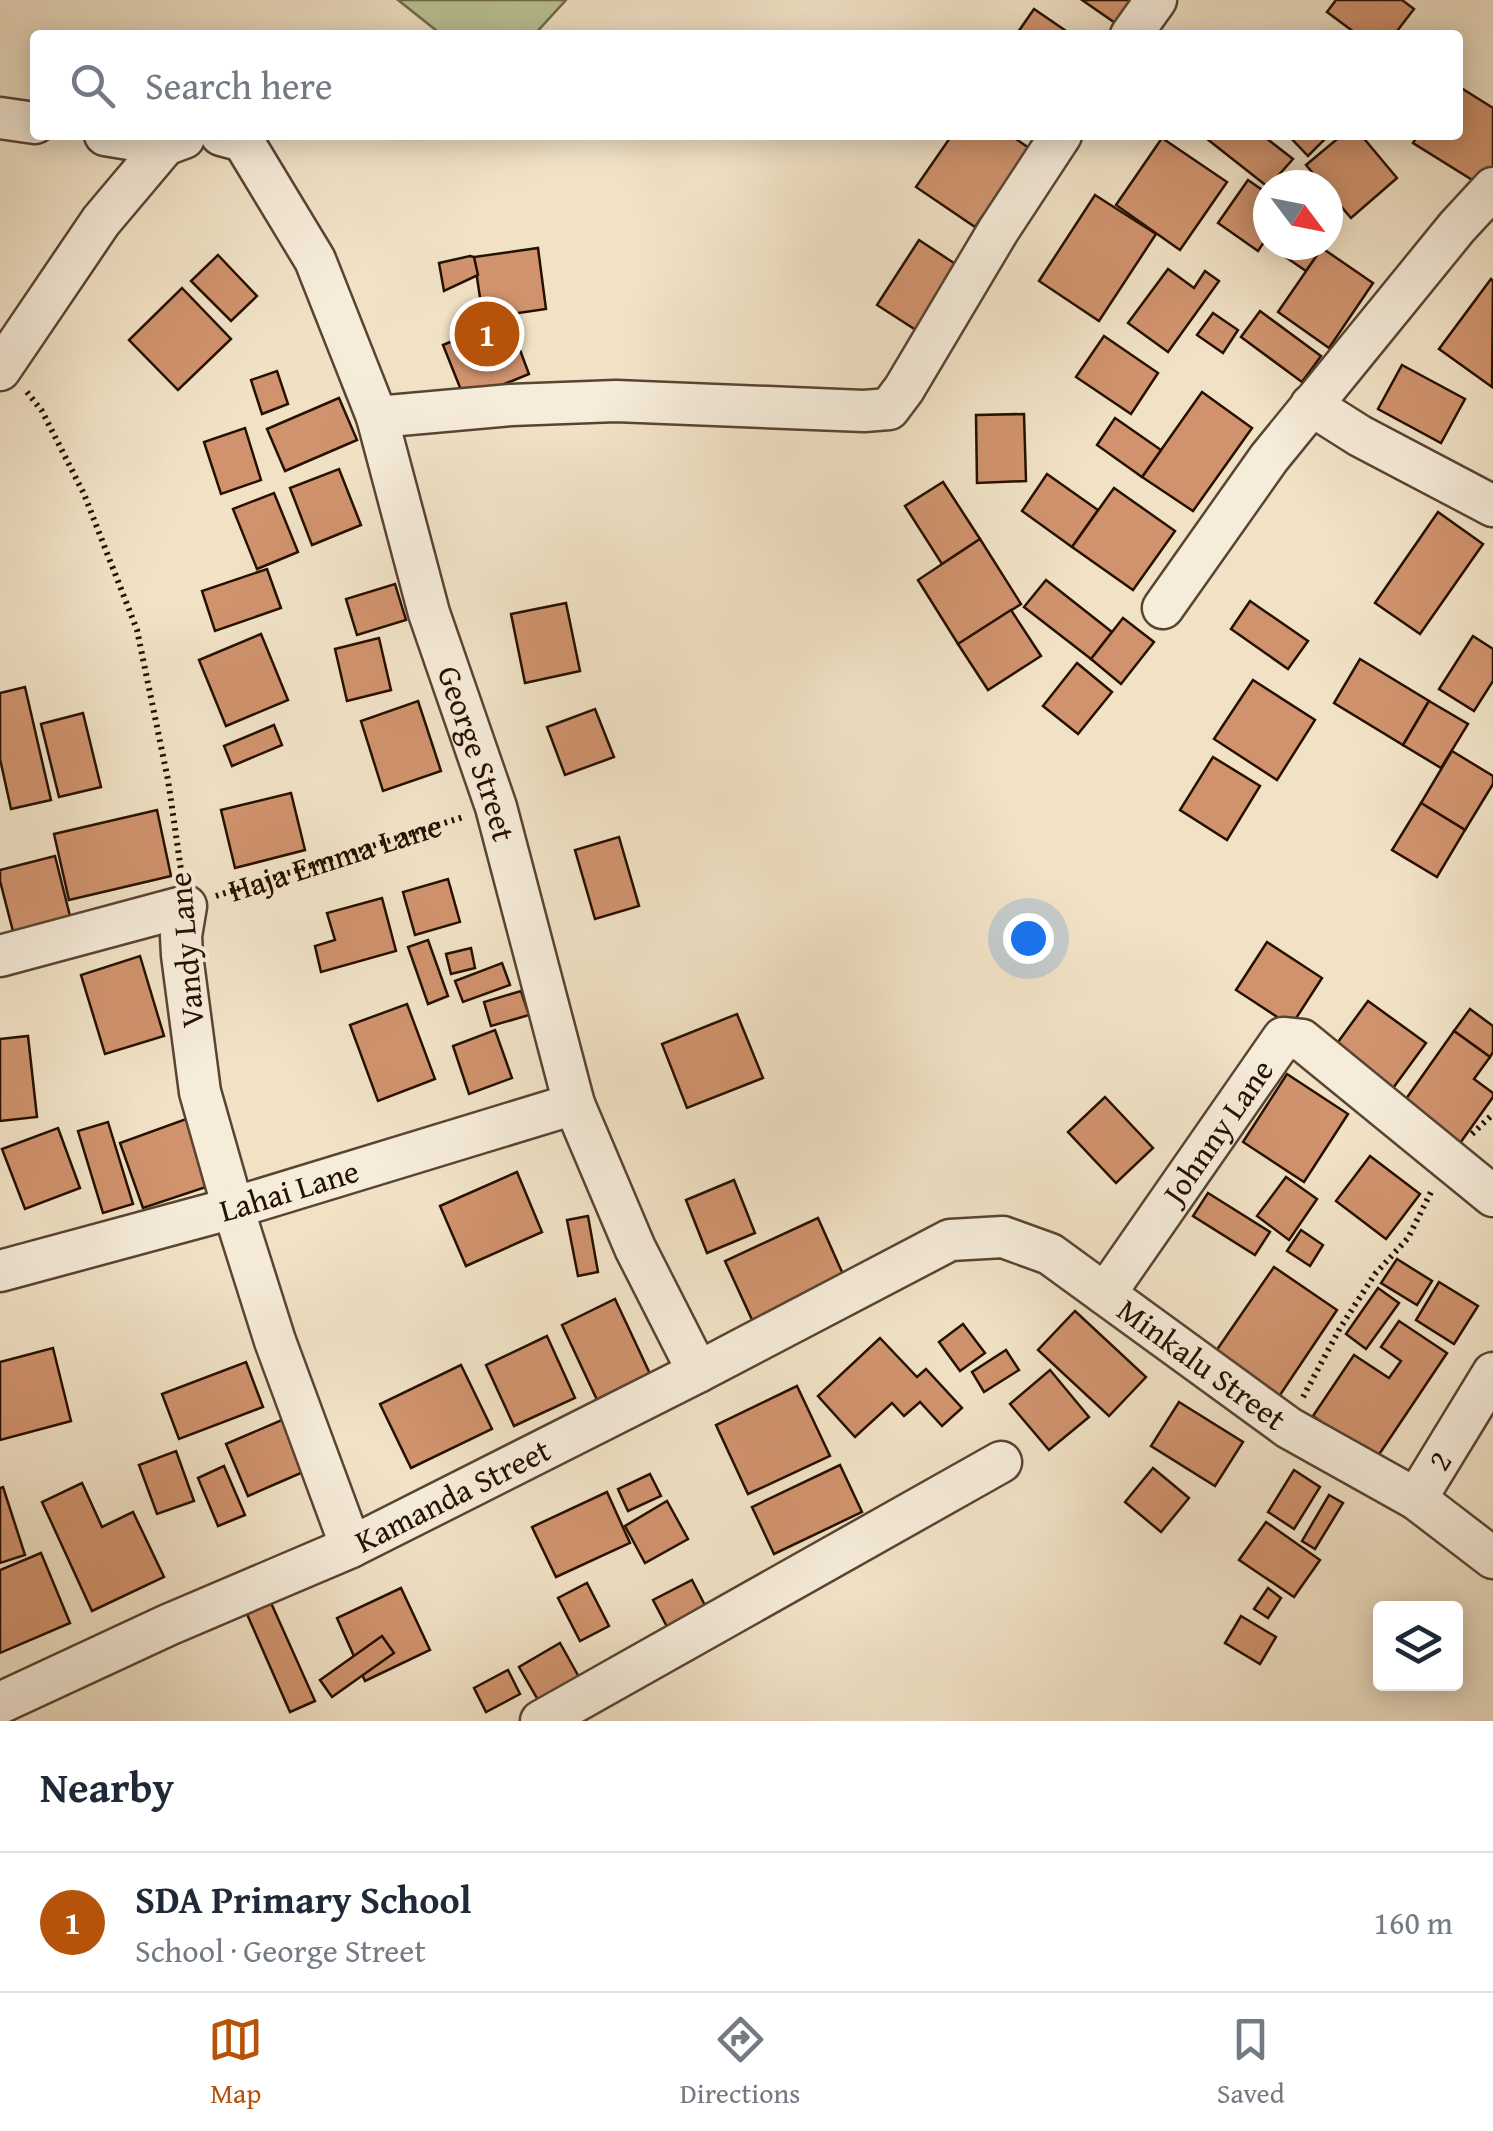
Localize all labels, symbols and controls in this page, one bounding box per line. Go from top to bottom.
search box [30,30,1463,140]
text: Search here [145,57,333,113]
icon: search [65,58,120,113]
north arrow [1253,170,1343,260]
pin: 1 [454,296,520,372]
street label: George Street [426,659,528,846]
street label: Haja Emma Lane [222,801,448,914]
street label: Vandy Lane [155,870,216,1030]
your location [1003,913,1054,964]
street label: Johnny Lane [1148,1049,1285,1216]
street label: Lahai Lane [214,1147,364,1234]
street label: Minkalu Street [1108,1287,1296,1442]
street label: Kamanda Street [347,1426,558,1564]
street label: 2 [1415,1442,1463,1479]
map controls [1373,1601,1463,1691]
button: layers [1373,1601,1463,1691]
text: Nearby [40,1756,174,1817]
text: SDA Primary School [135,1871,472,1927]
text: 1 [64,1899,81,1946]
text: 160 m [1374,1899,1453,1946]
text: School · George Street [135,1927,426,1974]
tab: Map [208,2012,263,2113]
tab: Directions [680,2012,800,2113]
tab: Saved [1217,2012,1285,2113]

